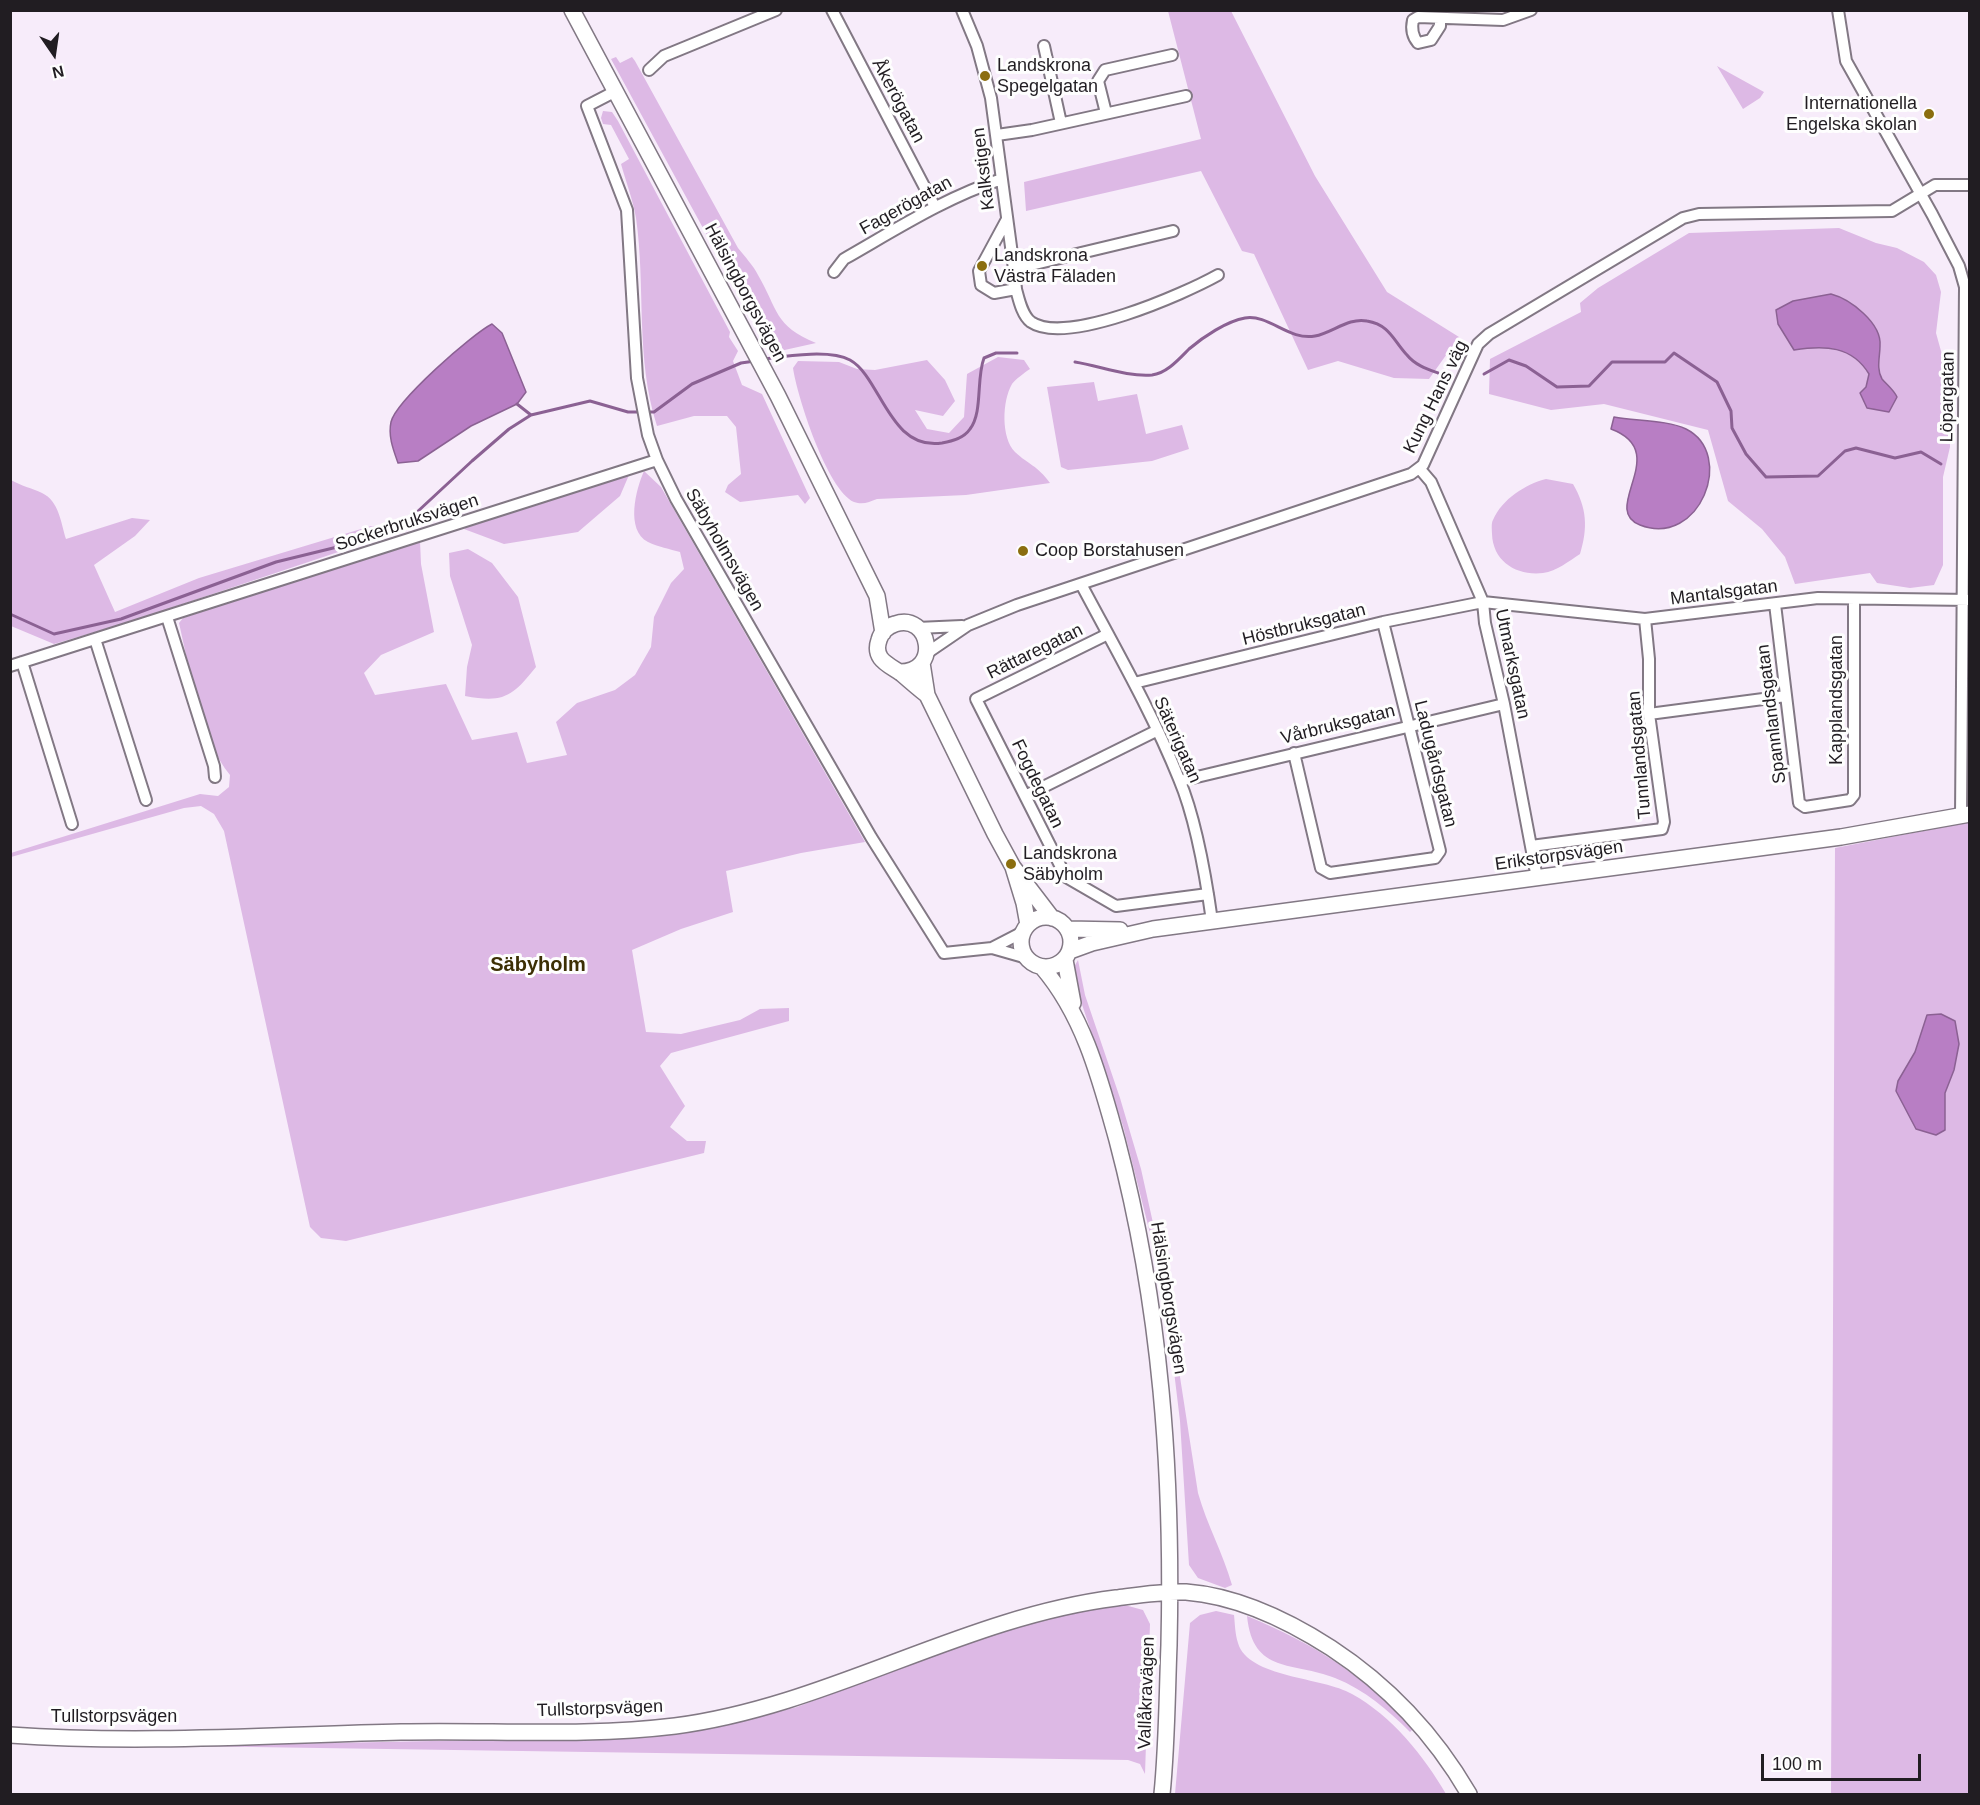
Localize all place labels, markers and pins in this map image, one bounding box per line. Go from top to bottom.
place label: Landskrona Spegelgatan [997,55,1098,98]
marker: Landskrona Spegelgatan [978,69,992,83]
place label: Internationella Engelska skolan [1786,93,1917,136]
marker: Internationella Engelska skolan [1922,107,1936,121]
place label: Landskrona Västra Fäladen [994,245,1116,288]
marker: Landskrona Västra Fäladen [975,259,989,273]
place label: Coop Borstahusen [1035,540,1184,562]
marker: Coop Borstahusen [1016,544,1030,558]
place label: Landskrona Säbyholm [1023,843,1117,886]
marker: Landskrona Säbyholm [1004,857,1018,871]

